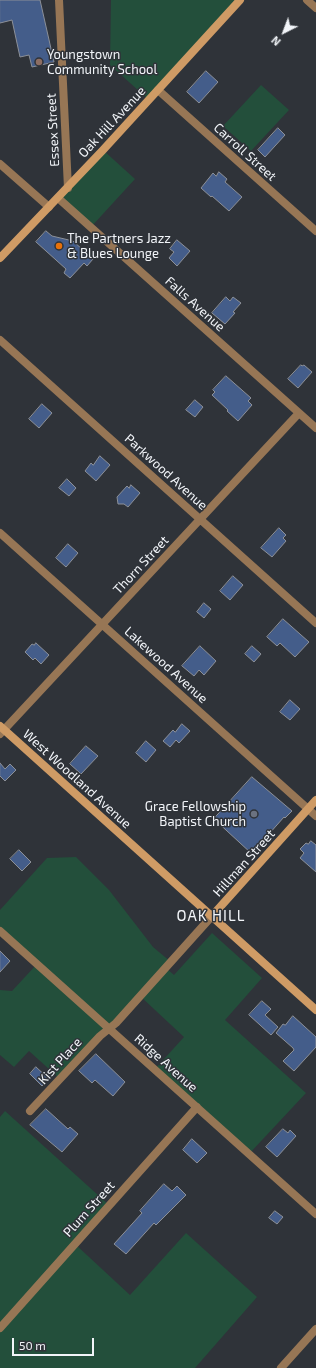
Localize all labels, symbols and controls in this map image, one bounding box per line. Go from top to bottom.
north arrow [264,12,304,52]
text: N [268,34,283,49]
place label: Youngstown Community School [47,47,157,78]
marker: Youngstown Community School [34,57,44,67]
street label: Oak Hill Avenue [75,83,149,161]
street label: Essex Street [43,93,63,167]
street label: Carroll Street [210,120,280,184]
place label: The Partners Jazz & Blues Lounge [67,231,171,262]
marker: The Partners Jazz & Blues Lounge [54,241,64,251]
street label: Falls Avenue [162,273,228,335]
street label: Parkwood Avenue [121,431,211,513]
street label: Thorn Street [110,533,172,597]
street label: Lakewood Avenue [121,624,211,706]
street label: West Woodland Avenue [20,726,134,832]
place label: Grace Fellowship Baptist Church [145,799,246,830]
marker: Grace Fellowship Baptist Church [249,809,259,819]
street label: Hillman Street [210,826,278,900]
district label: OAK HILL [177,907,245,925]
street label: Ridge Avenue [131,1031,201,1095]
street label: Kist Place [35,1035,85,1087]
street label: Plum Street [60,1178,118,1240]
scale bar [14,1330,96,1356]
text: 50 m [19,1338,46,1352]

